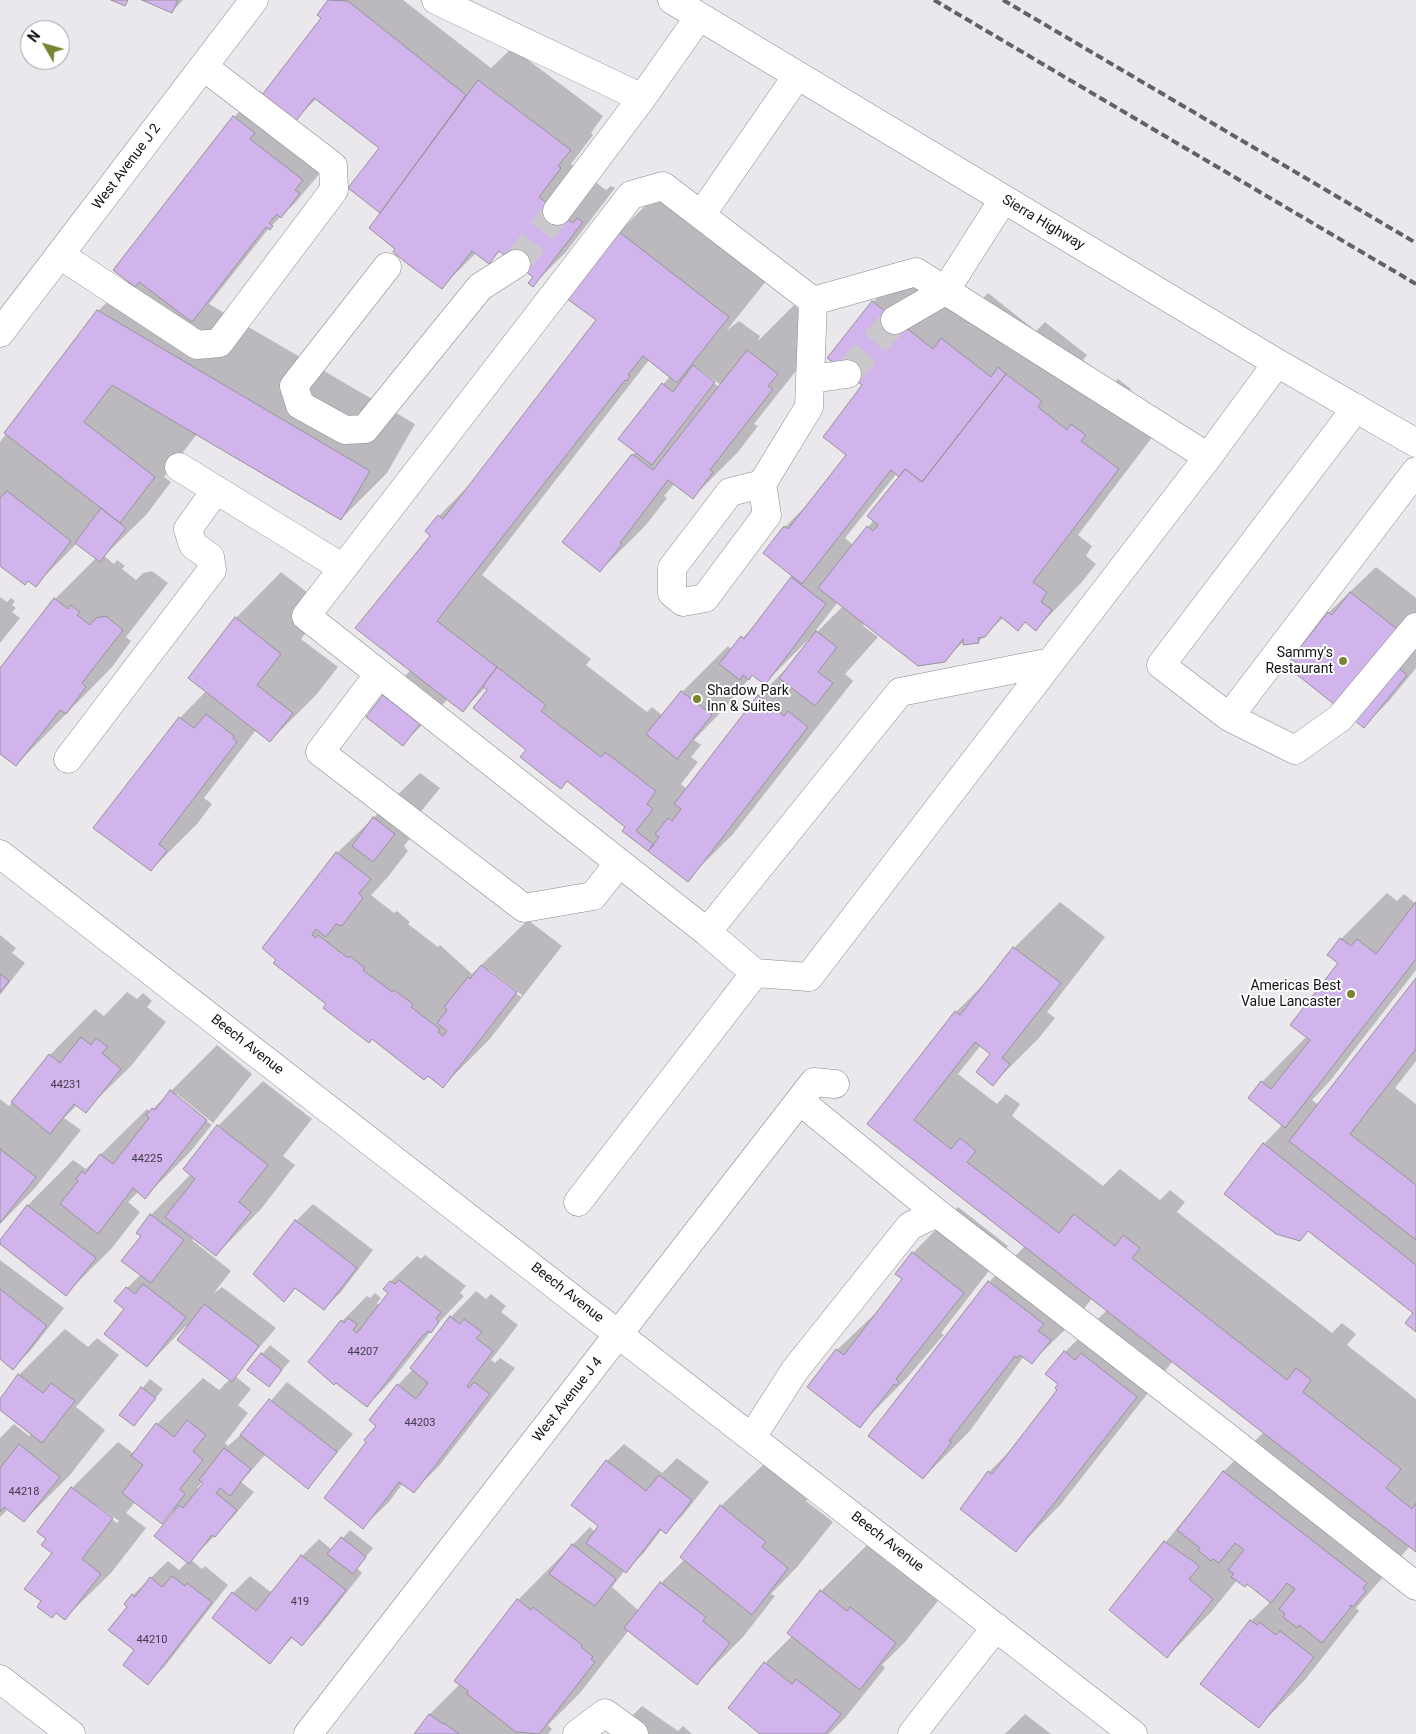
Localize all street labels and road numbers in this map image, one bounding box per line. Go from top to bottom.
street label: West Avenue J 2 [89,121,165,213]
street label: Sierra Highway [999,192,1087,254]
street label: Beech Avenue [207,1011,287,1079]
street label: Beech Avenue [527,1259,607,1327]
street label: West Avenue J 4 [530,1354,606,1446]
street label: Beech Avenue [847,1508,927,1576]

